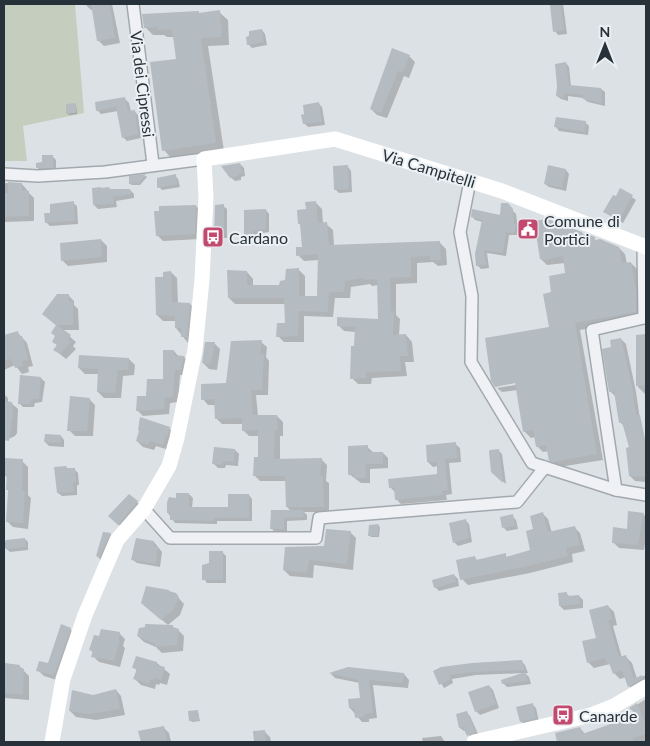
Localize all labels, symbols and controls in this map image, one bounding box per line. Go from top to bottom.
north arrow [580,20,630,70]
text: N [600,23,610,40]
street label: Via dei Cipressi [127,30,159,138]
street label: Via Campitelli [380,145,478,191]
place label: Comune di Portici [544,211,620,248]
public building icon: Comune di Portici [516,217,540,241]
bus stop icon: Cardano [201,225,225,249]
place label: Cardano [229,228,288,247]
bus stop icon: Canarde [551,703,575,727]
place label: Canarde [579,706,637,725]

